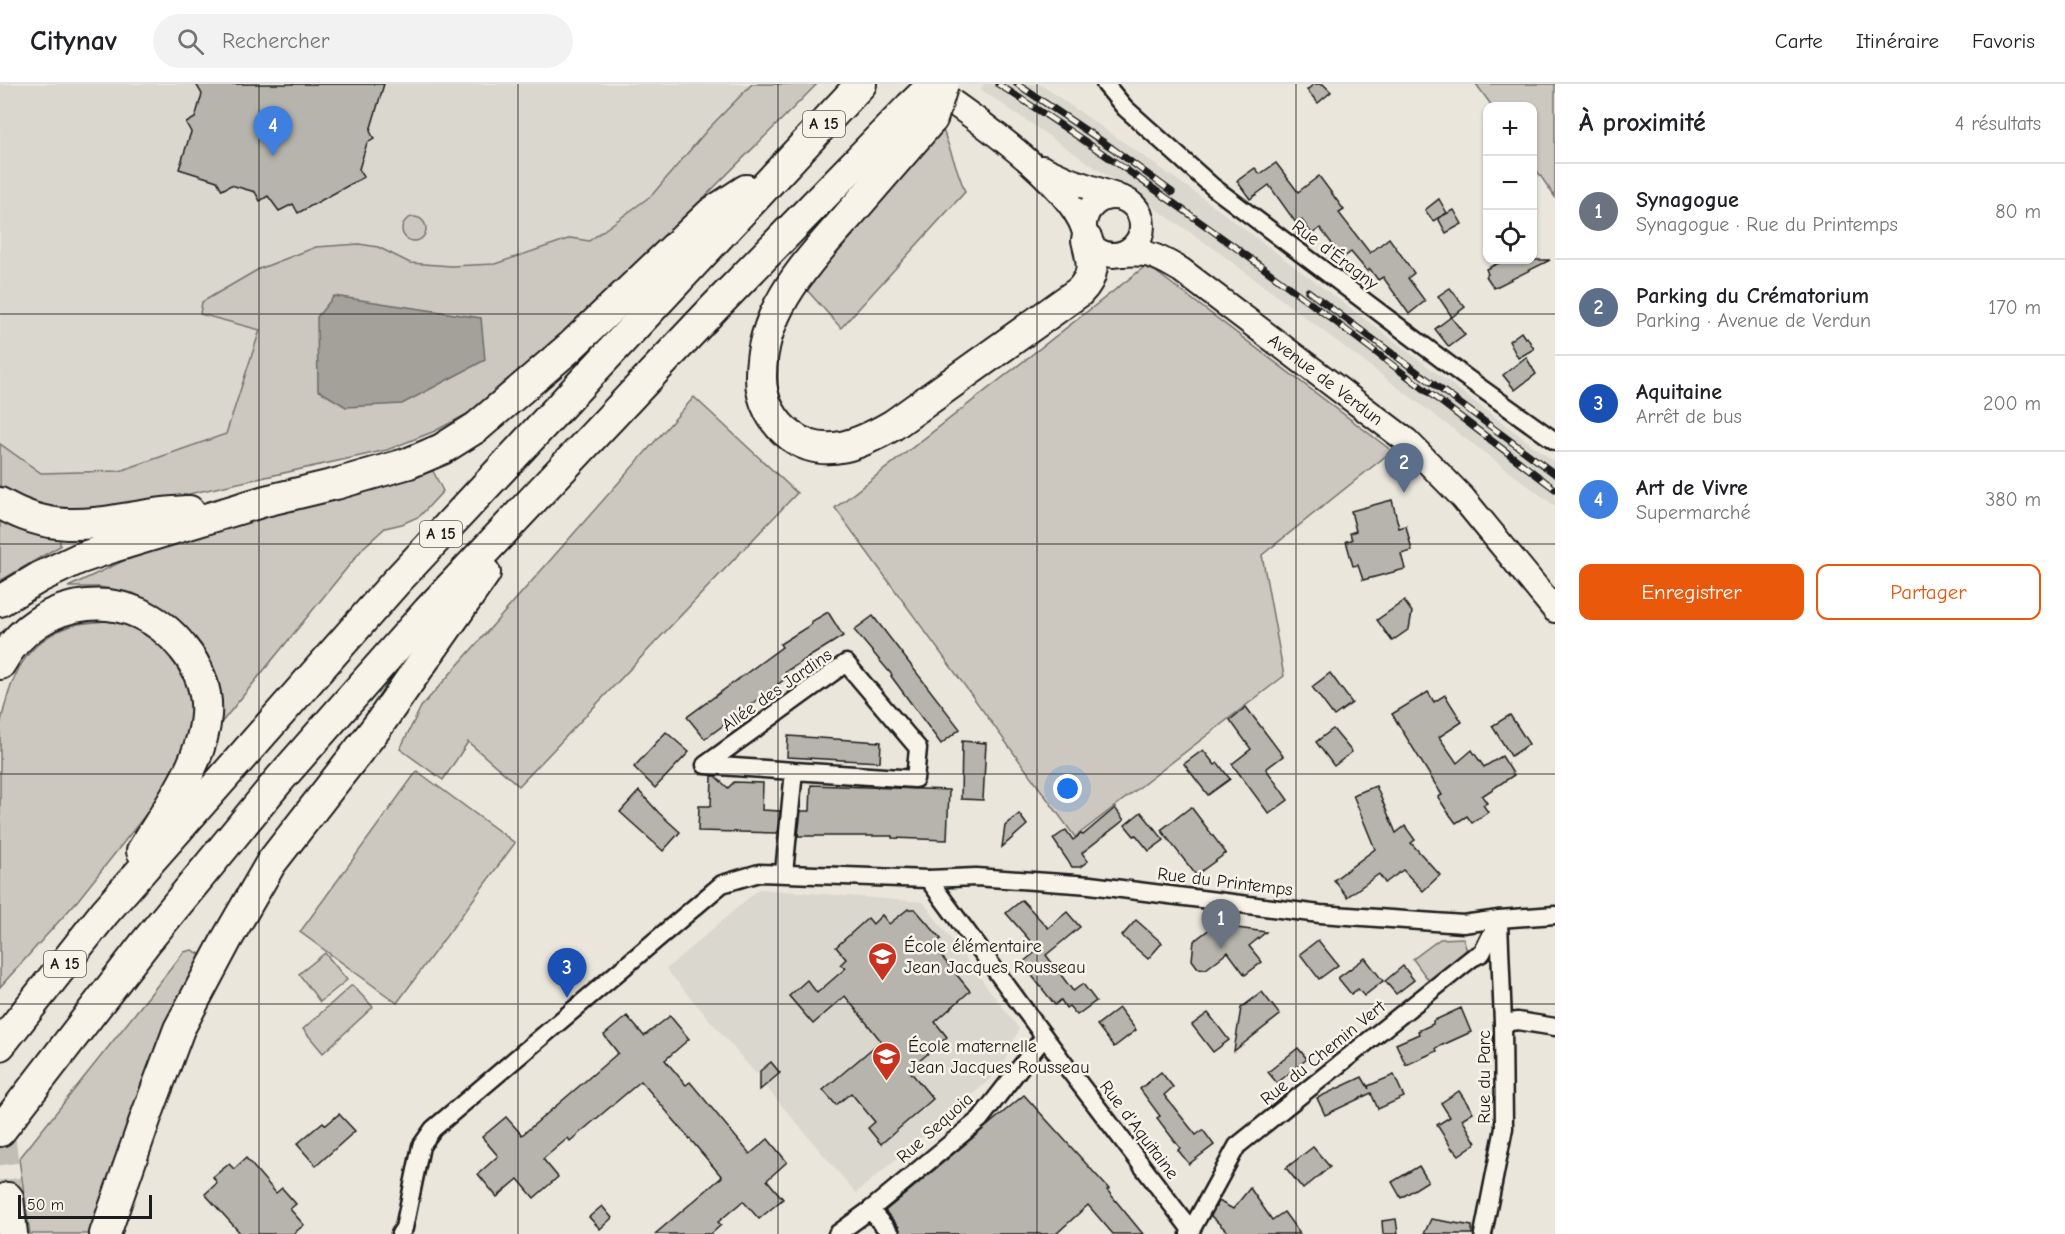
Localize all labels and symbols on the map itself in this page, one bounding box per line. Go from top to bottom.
pin: 4 [254,106,292,156]
road number: A 15 [803,111,845,137]
street label: Rue d'Éragny [1288,215,1384,295]
street label: Avenue de Verdun [1264,329,1387,430]
pin: 2 [1384,444,1424,493]
road number: A 15 [420,521,462,547]
street label: Allée des Jardins [718,644,836,736]
your location [1053,774,1082,803]
street label: Rue du Printemps [1156,863,1294,901]
pin: 1 [1202,900,1240,949]
place label: École élémentaire Jean Jacques Rousseau [904,935,1085,978]
school or university icon: École élémentaire Jean Jacques Rousseau [867,940,899,982]
pin: 3 [548,948,586,998]
road number: A 15 [44,951,86,977]
street label: Rue du Chemin Vert [1256,996,1390,1110]
street label: Rue du Parc [1474,1030,1495,1124]
place label: École maternelle Jean Jacques Rousseau [908,1035,1089,1078]
school or university icon: École maternelle Jean Jacques Rousseau [871,1040,903,1082]
street label: Rue d'Aquitaine [1095,1077,1183,1183]
street label: Rue Sequoia [893,1088,977,1168]
scale bar [18,1192,152,1220]

